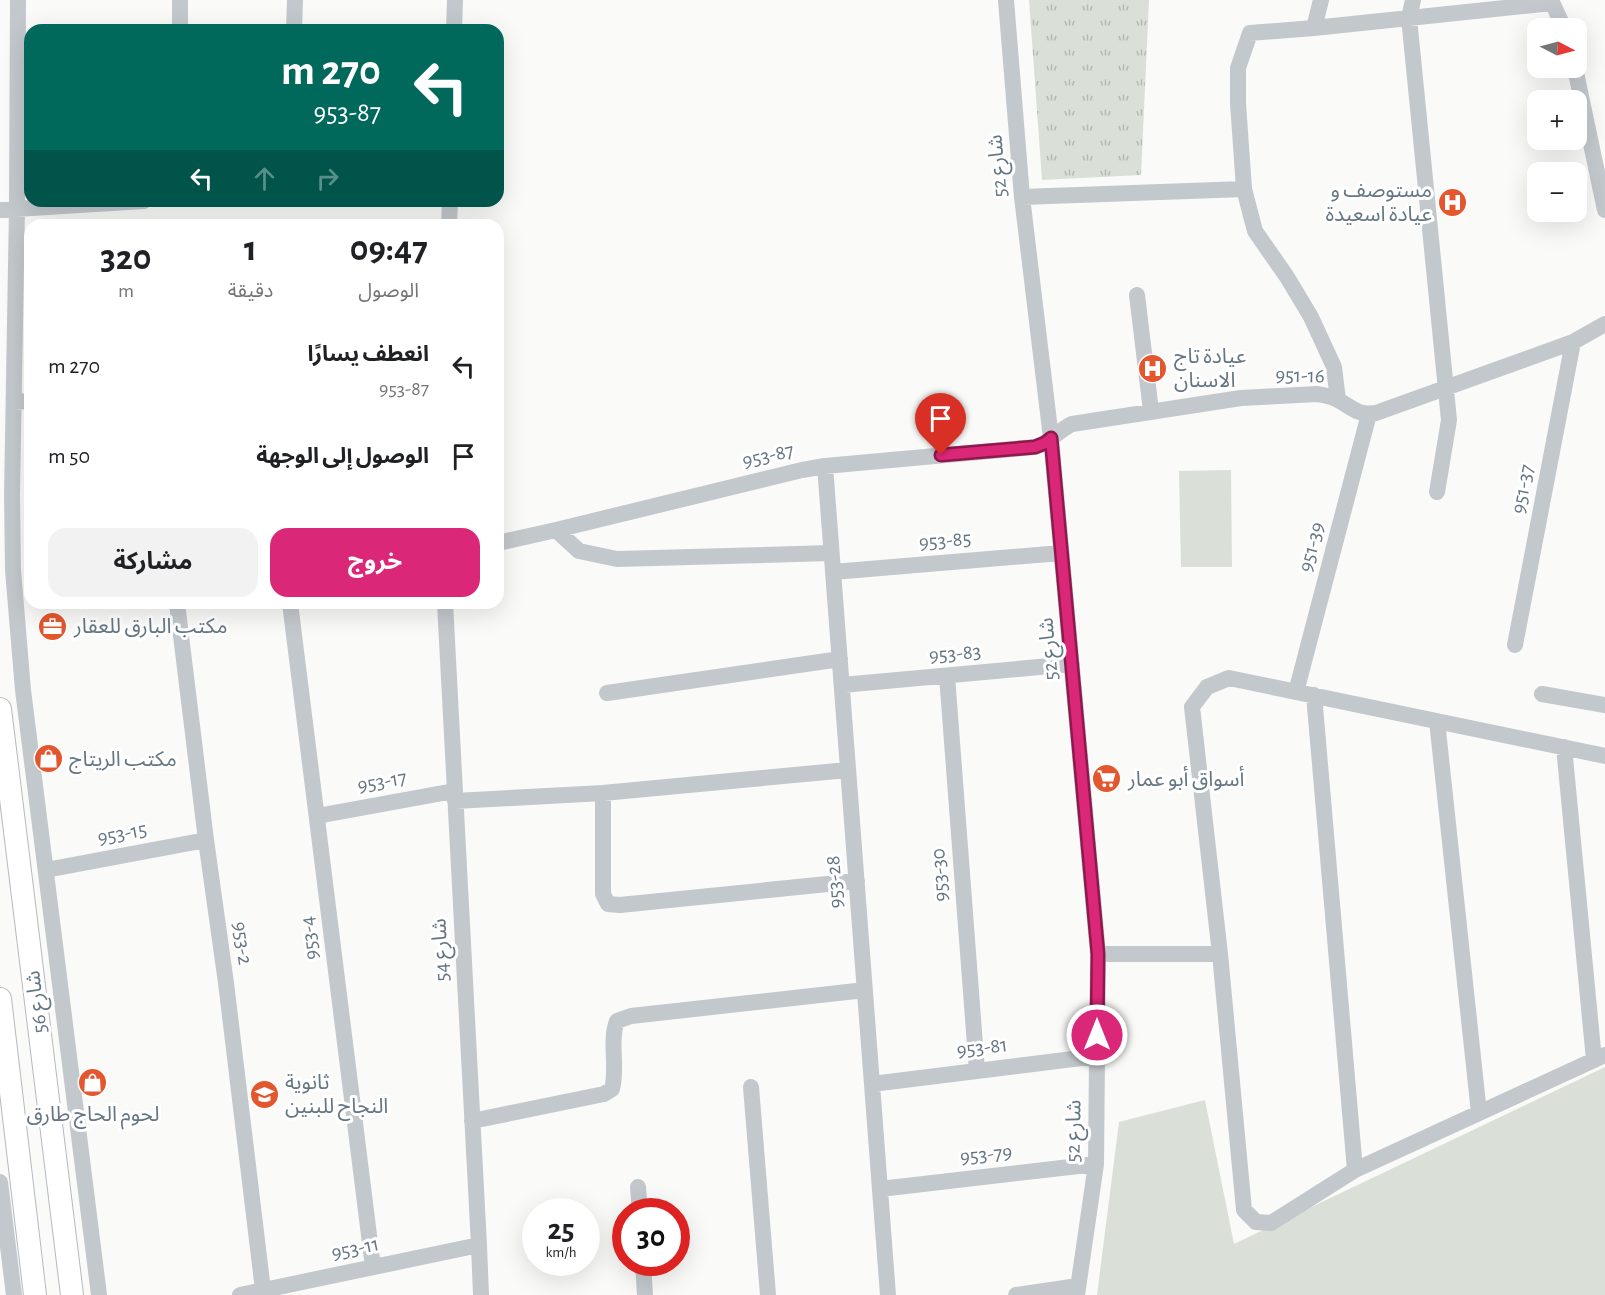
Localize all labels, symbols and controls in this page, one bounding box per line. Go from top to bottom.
north arrow [1527,18,1587,78]
map controls [1527,18,1587,222]
icon: left [402,48,480,126]
text: 270 m [281,50,381,92]
button: + [1527,90,1587,150]
text: 953-87 [314,99,381,126]
street label: شارع 52 [984,133,1015,198]
icon: left [185,162,218,195]
icon: ahead [248,162,281,195]
icon: right [311,162,344,195]
button: − [1527,162,1587,222]
place label: مستوصف و عيادة اسعيدة [1326,180,1432,225]
hospital icon: مستوصف و عيادة اسعيدة [1437,186,1469,218]
text: 1 [244,231,257,267]
text: 09:47 [350,231,428,267]
text: 320 [100,240,152,276]
text: m [118,281,134,301]
text: دقيقة [228,281,273,301]
text: الوصول [358,281,419,301]
text: انعطف يسارًا [307,343,429,365]
place label: عيادة تاج الاسنان [1174,346,1246,392]
icon: left [447,350,480,383]
hospital icon: عيادة تاج الاسنان [1137,352,1169,384]
text: 270 m [48,355,100,377]
street label: 951-16 [1275,365,1325,386]
text: 953-87 [379,379,429,399]
pin [915,393,966,455]
icon: arrive [924,402,957,435]
street label: 953-87 [740,439,796,472]
icon: arrive [447,440,480,473]
text: 50 m [48,445,90,467]
text: الوصول إلى الوجهة [256,445,429,467]
street label: 951-37 [1507,462,1538,516]
street label: 951-39 [1295,520,1328,574]
button: مشاركة [48,528,258,597]
button: خروج [270,528,480,597]
street label: 953-85 [918,528,972,553]
office icon: مكتب البارق للعقار [37,610,69,642]
place label: مكتب البارق للعقار [73,616,227,638]
street label: شارع 52 [1035,616,1066,681]
street label: 953-83 [928,641,982,666]
shop icon: مكتب الريتاج [32,743,64,775]
place label: مكتب الريتاج [69,749,177,774]
supermarket icon: أسواق أبو عمار [1091,763,1123,795]
place label: أسواق أبو عمار [1127,766,1245,791]
street label: 953-17 [356,767,409,796]
street label: 953-15 [96,818,149,849]
street label: 953-30 [927,848,952,902]
street label: 953-28 [822,855,847,909]
street label: 953-4 [296,915,323,961]
street label: شارع 54 [428,918,457,982]
street label: 953-2 [229,920,256,966]
street label: شارع 56 [22,969,55,1035]
position arrow [1065,1003,1129,1067]
street label: 953-81 [956,1034,1009,1061]
shop icon: لحوم الحاج طارق [77,1067,109,1099]
place label: ثانوية النجاح للبنين [285,1072,388,1121]
school or university icon: ثانوية النجاح للبنين [248,1078,280,1110]
street label: شارع 52 [1062,1099,1089,1163]
place label: لحوم الحاج طارق [27,1104,159,1130]
street label: 953-79 [959,1141,1013,1168]
speed limit sign: 30 [612,1198,690,1276]
text: 25 [547,1215,575,1245]
street label: 953-11 [329,1233,381,1264]
text: km/h [546,1245,576,1260]

